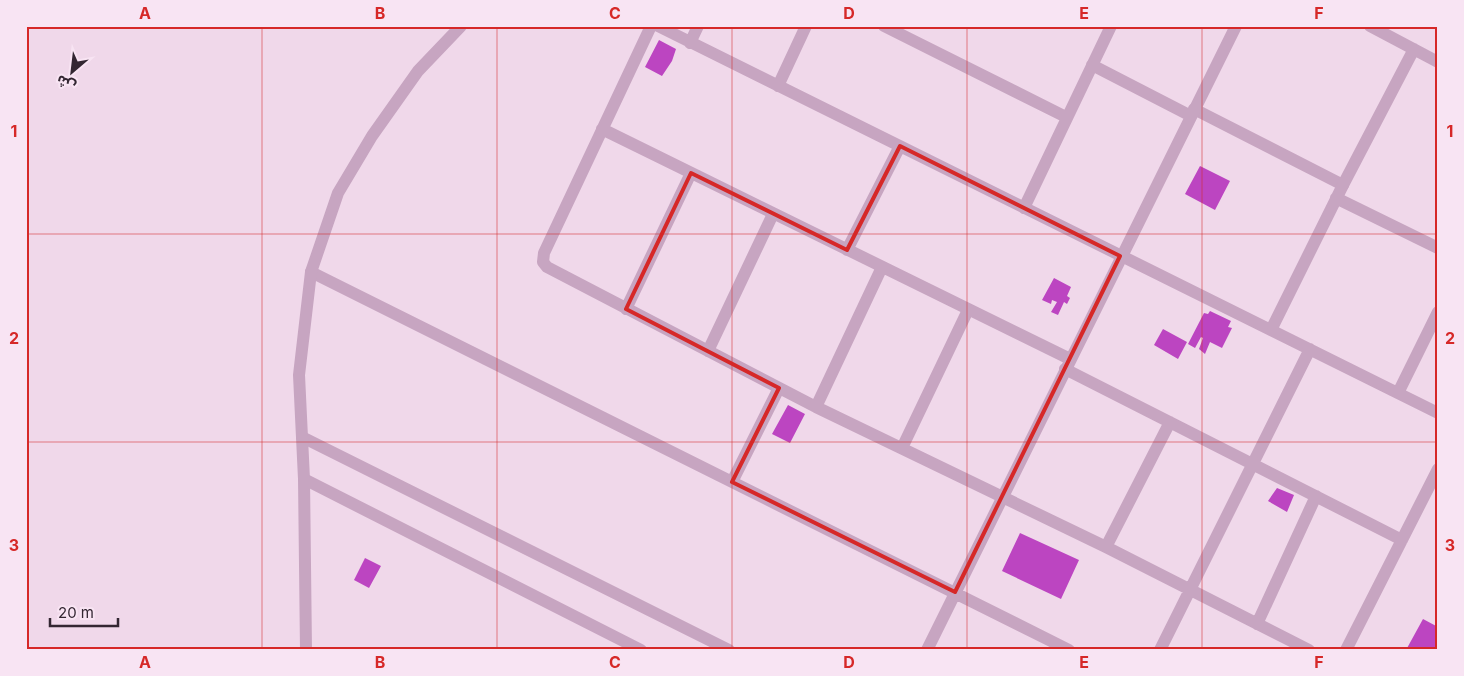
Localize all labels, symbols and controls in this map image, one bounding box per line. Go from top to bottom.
text: A [139,3,151,23]
text: B [375,3,385,23]
text: C [609,3,621,23]
text: D [843,3,855,23]
text: E [1079,3,1089,23]
text: F [1314,3,1324,23]
north arrow [48,48,98,98]
text: ش [53,72,78,96]
text: 1 [11,121,17,141]
text: 1 [1447,121,1453,141]
text: 2 [9,328,19,348]
text: 2 [1445,328,1455,348]
text: 3 [9,535,19,555]
text: 3 [1445,535,1455,555]
scale bar [50,596,118,628]
text: 20 m [58,603,94,622]
text: A [139,652,151,672]
text: B [375,652,385,672]
text: C [609,652,621,672]
text: D [843,652,855,672]
text: E [1079,652,1089,672]
text: F [1314,652,1324,672]

